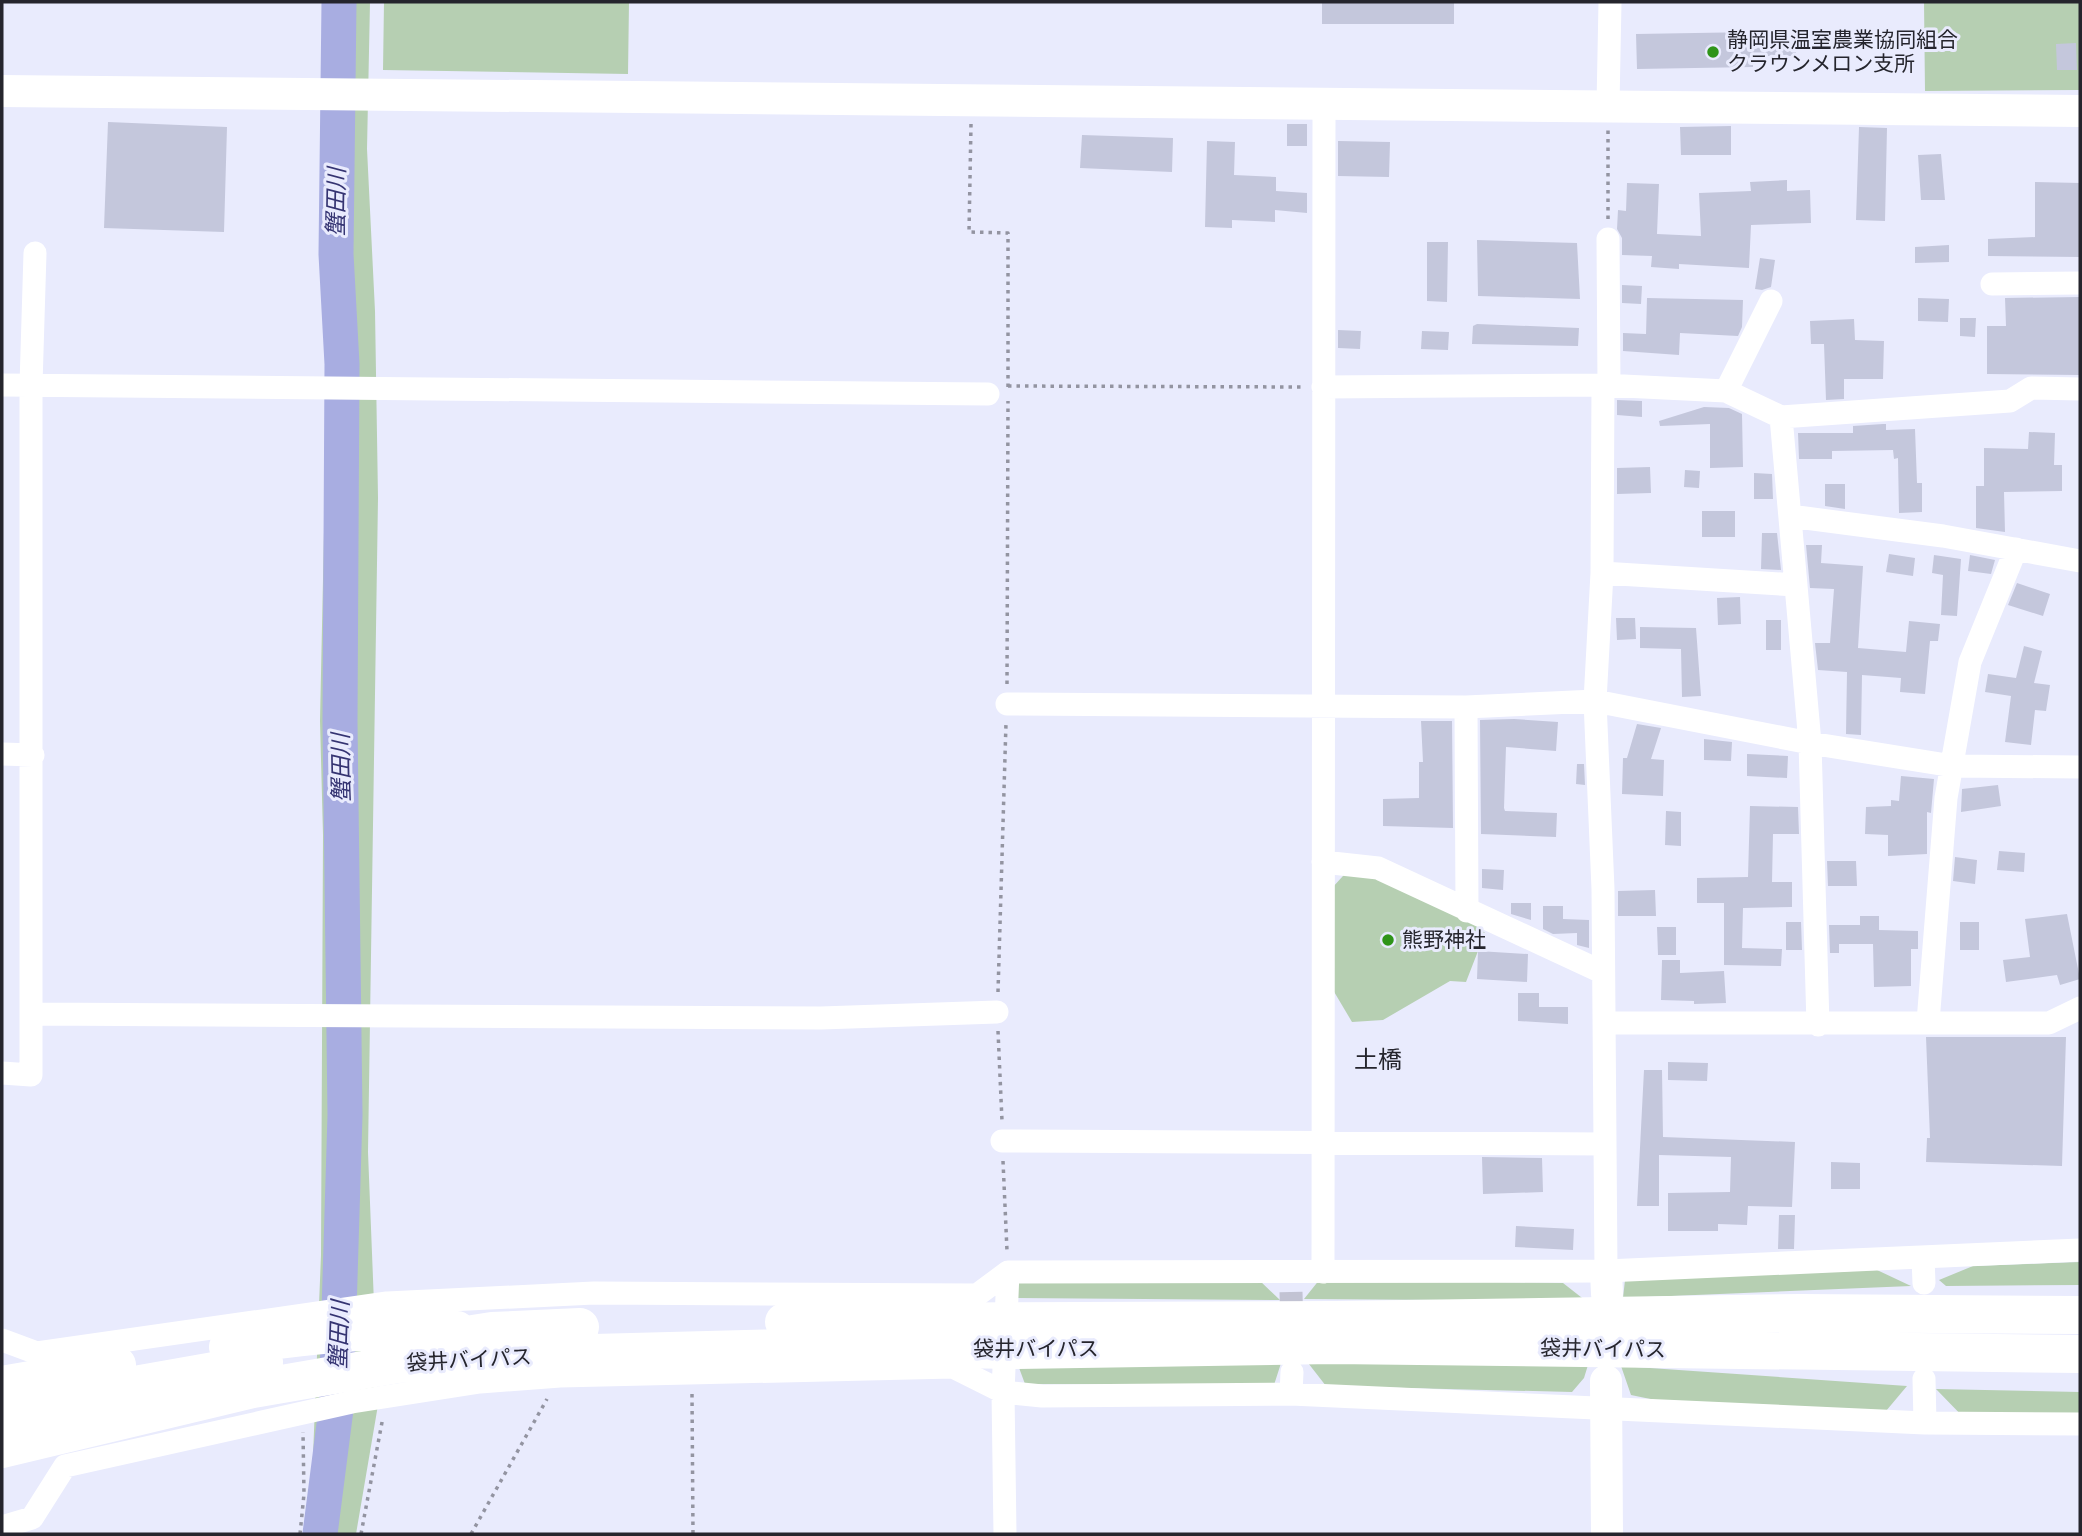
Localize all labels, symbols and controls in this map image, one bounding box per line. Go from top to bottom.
place label: 静岡県温室農業協同組合 クラウンメロン支所 [1727,29,1958,75]
marker: 静岡県温室農業協同組合 クラウンメロン支所 [1705,44,1721,60]
water label: 蟹田川 [323,164,350,237]
water label: 蟹田川 [328,730,355,803]
place label: 熊野神社 [1402,929,1486,951]
marker: 熊野神社 [1380,932,1396,948]
district label: 土橋 [1354,1047,1402,1073]
water label: 蟹田川 [326,1297,353,1370]
street label: 袋井バイパス [1540,1337,1666,1361]
street label: 袋井バイパス [973,1338,1099,1360]
street label: 袋井バイパス [406,1346,532,1374]

